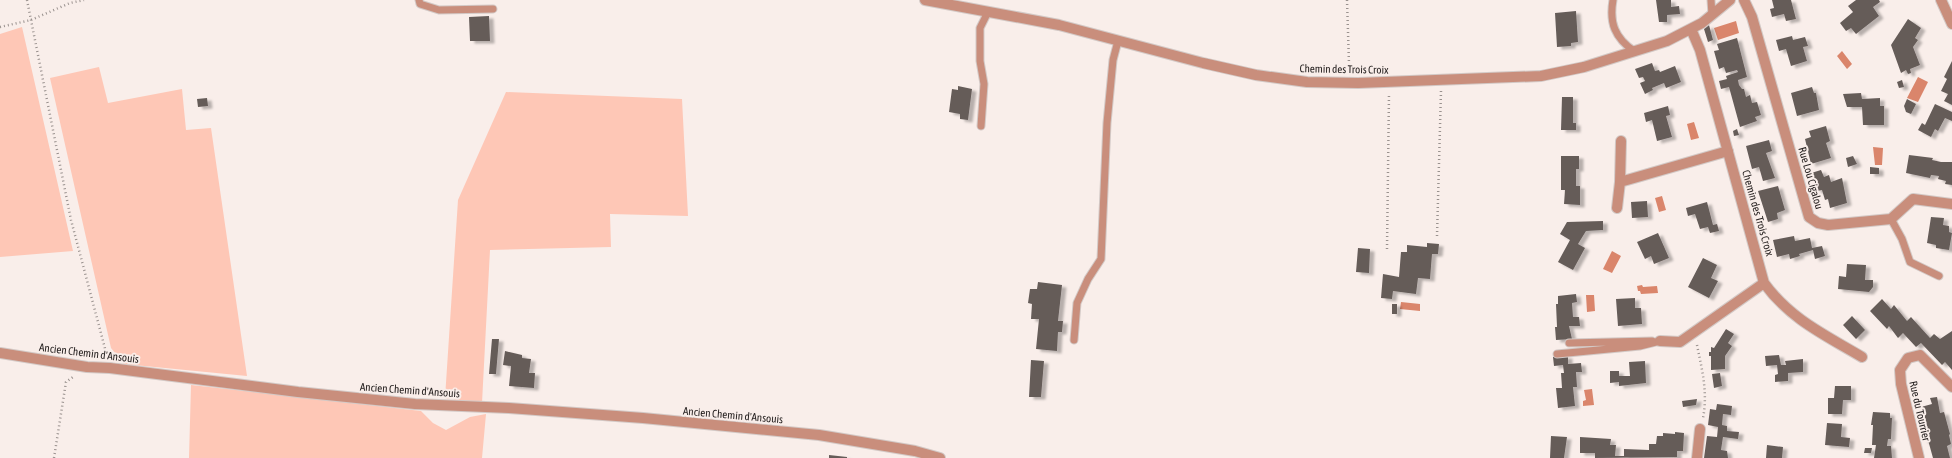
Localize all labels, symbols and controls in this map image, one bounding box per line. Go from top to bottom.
street label: Chemin des Trois Croix [1299,62,1389,76]
street label: Rue Lou Cigalou [1796,146,1826,210]
street label: Chemin des Trois Croix [1740,169,1776,258]
street label: Ancien Chemin d'Ansouis [39,341,140,365]
street label: Rue du Tourrier [1907,380,1933,443]
street label: Ancien Chemin d'Ansouis [360,381,461,399]
street label: Ancien Chemin d'Ansouis [683,405,784,425]

